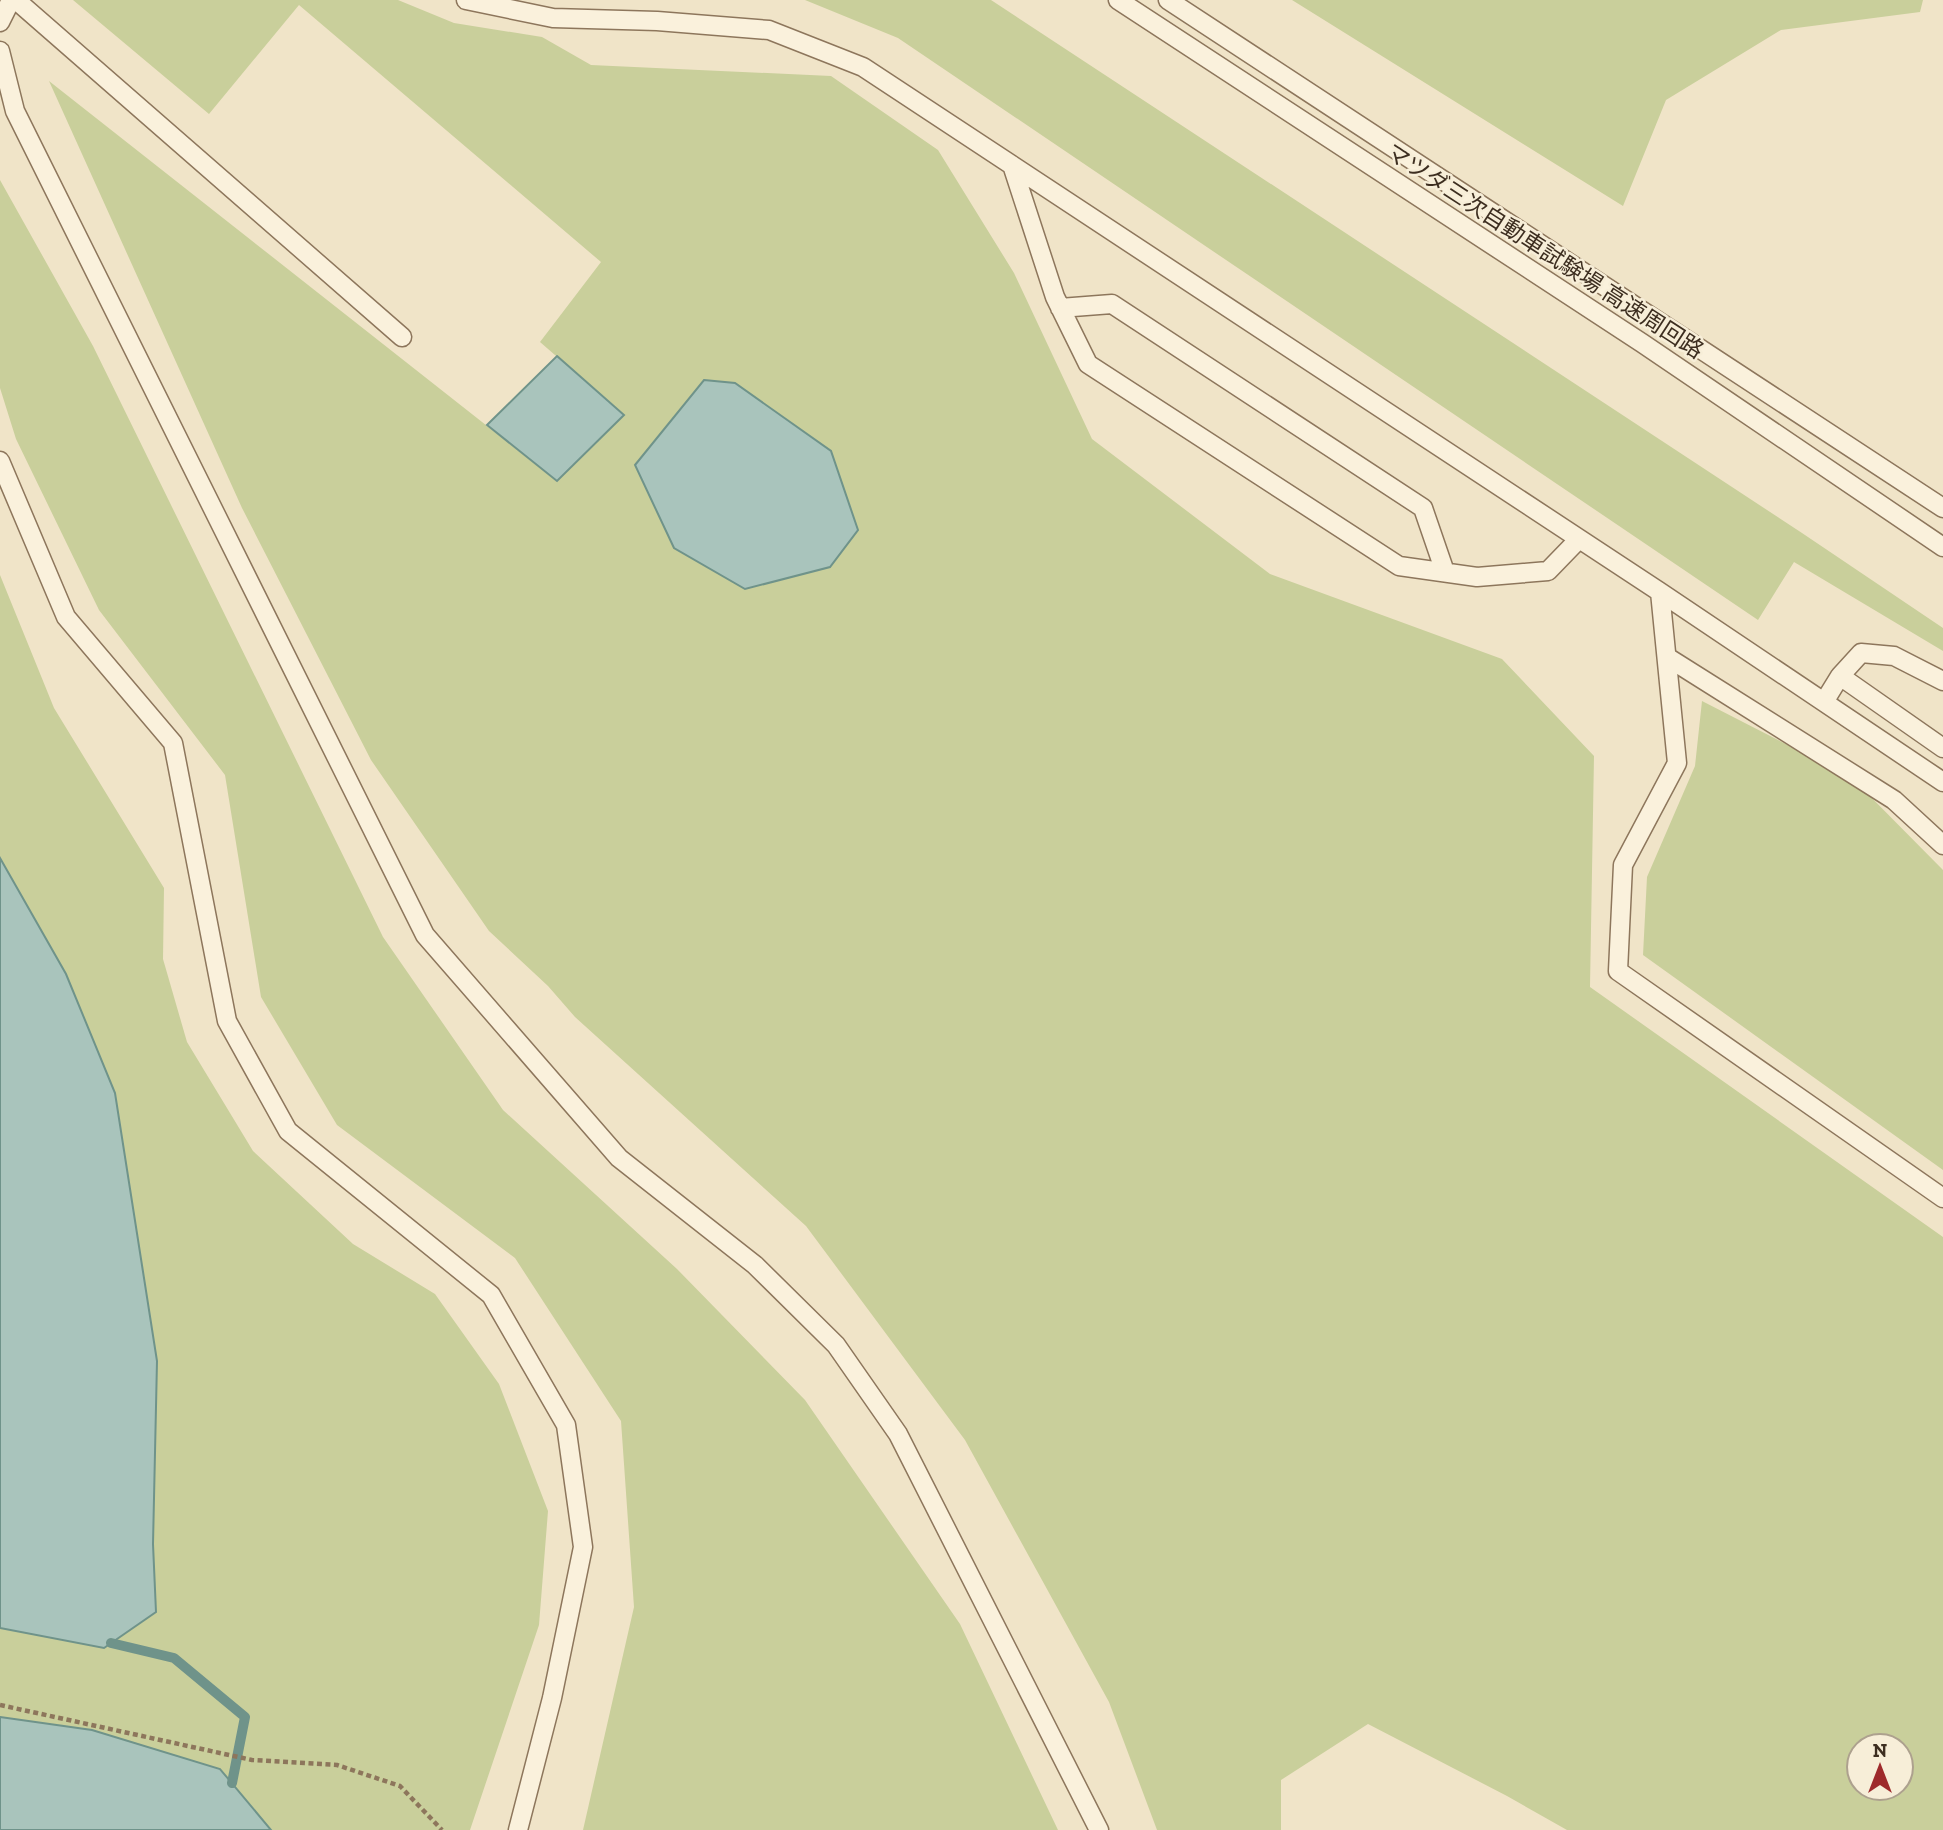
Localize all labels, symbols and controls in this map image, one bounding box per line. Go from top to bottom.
street label: マツダ三次自動車試験場 高速周回路 [1381,138,1709,364]
north arrow [1845,1732,1915,1802]
text: N [1873,1739,1887,1762]

